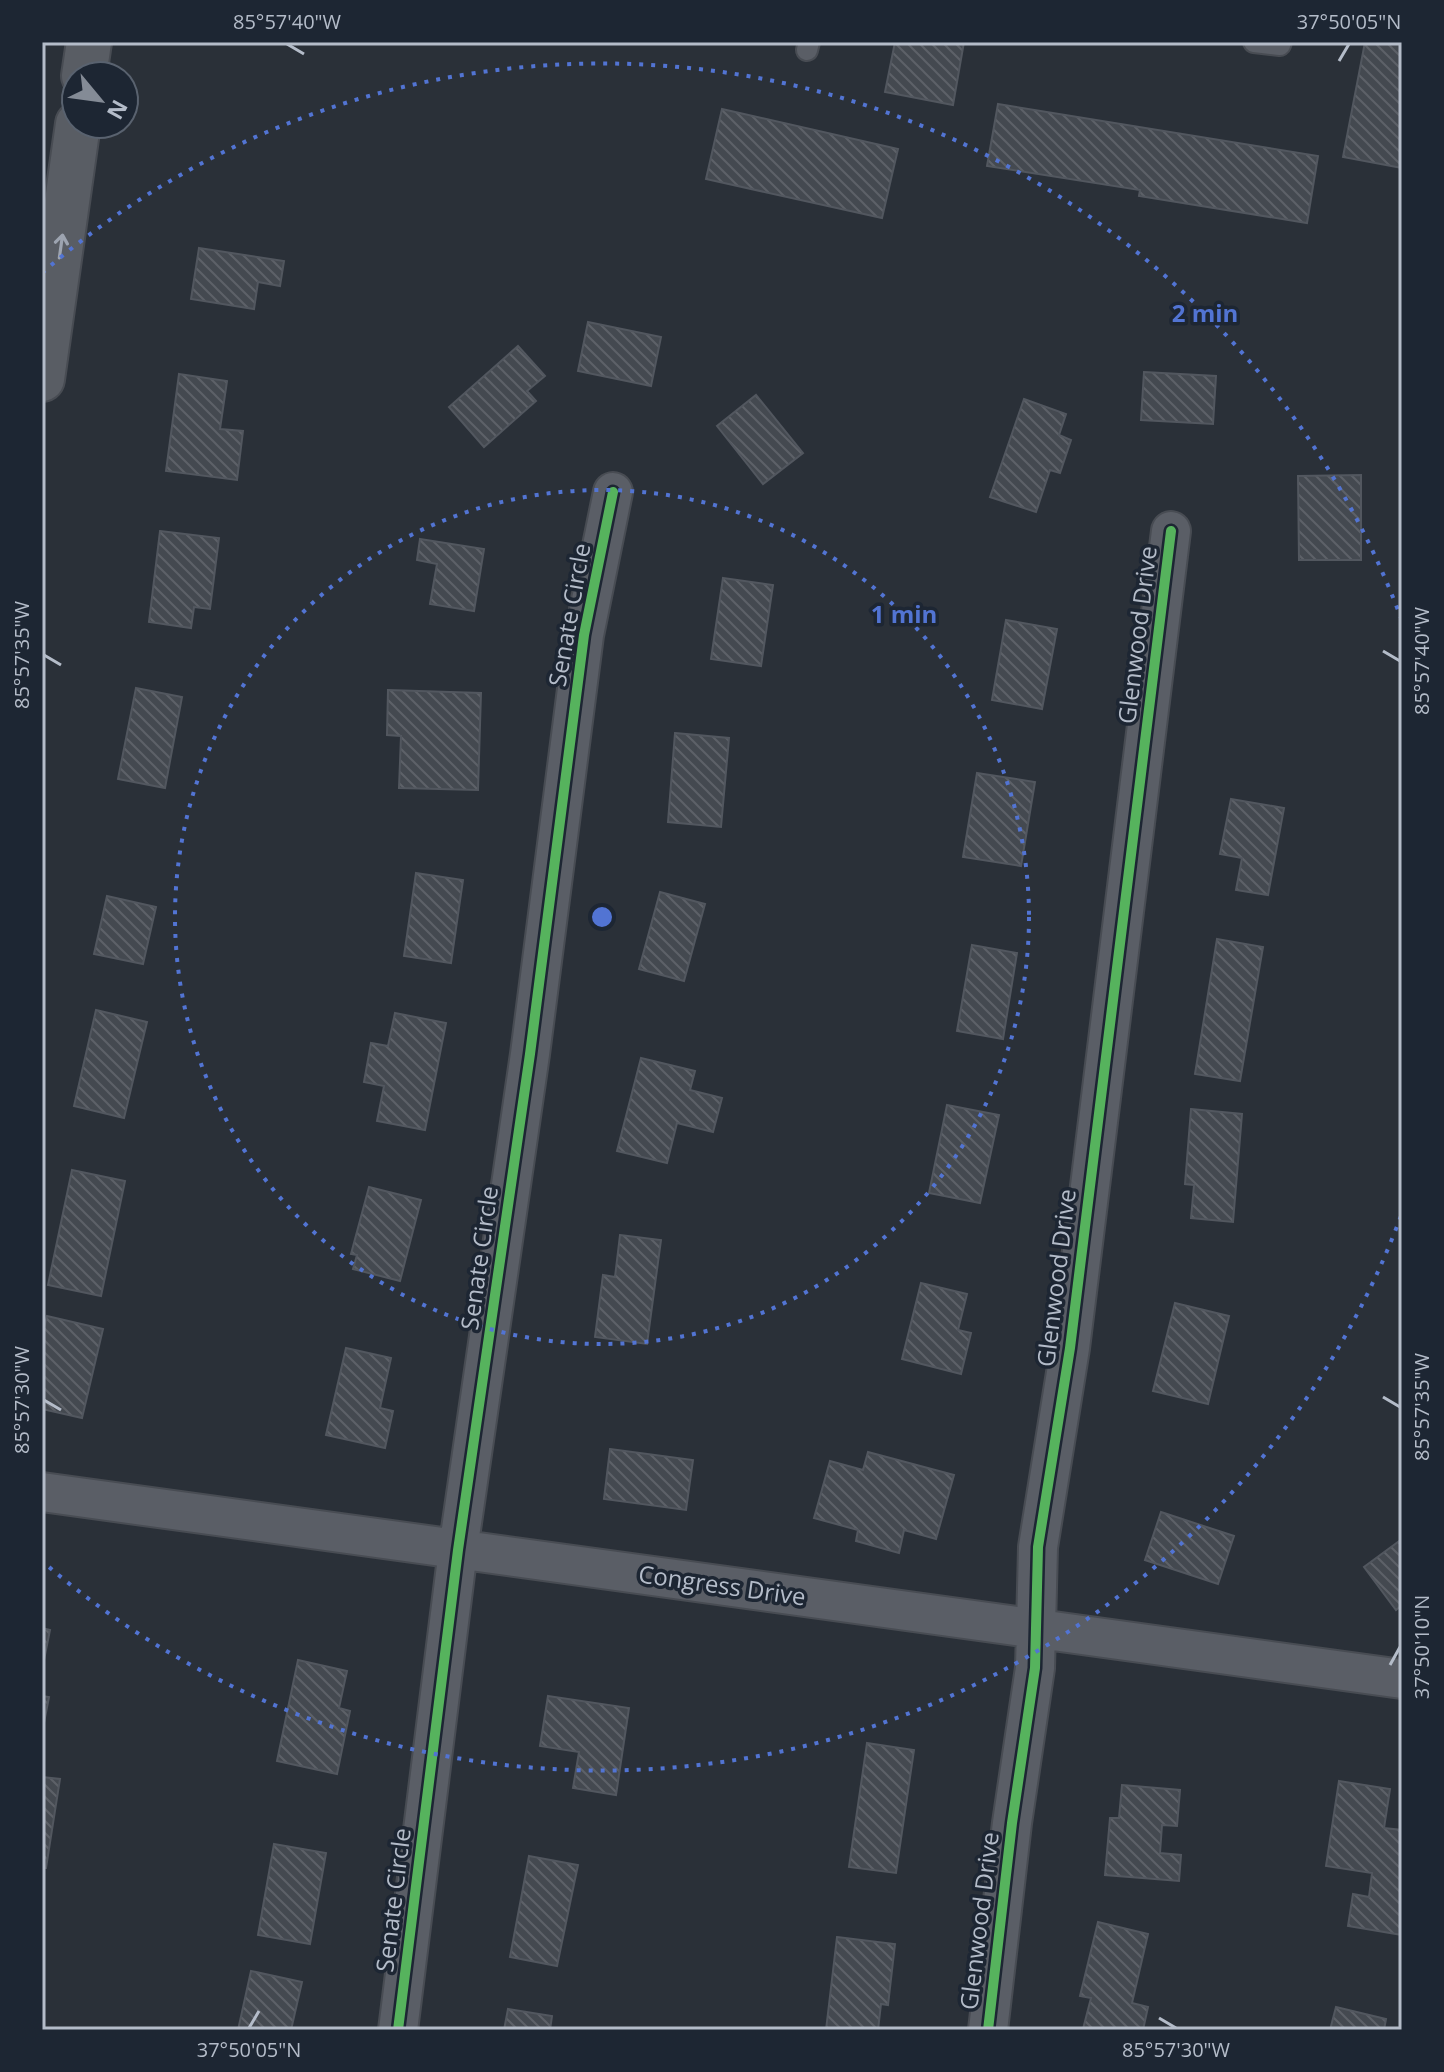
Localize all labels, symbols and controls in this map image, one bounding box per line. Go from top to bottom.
text: 85°57'40"W [233,8,342,35]
text: 37°50'05"N [1297,8,1401,35]
north arrow [60,60,140,140]
text: N [101,95,136,125]
one-way arrow [53,233,68,260]
text: 2 min [1172,296,1238,329]
street label: Senate Circle [540,540,597,689]
street label: Glenwood Drive [1109,544,1164,726]
text: 1 min [871,597,937,630]
text: 85°57'35"W [8,600,35,709]
text: 85°57'40"W [1408,606,1435,715]
centre of rings [588,903,616,931]
street label: Senate Circle [452,1184,505,1332]
street label: Glenwood Drive [1028,1187,1083,1369]
text: 85°57'30"W [8,1345,35,1454]
text: 85°57'35"W [1408,1352,1435,1461]
street label: Congress Drive [637,1556,808,1613]
text: 37°50'10"N [1408,1595,1435,1699]
street label: Senate Circle [367,1826,418,1974]
street label: Glenwood Drive [951,1830,1006,2012]
text: 37°50'05"N [197,2036,301,2063]
text: 85°57'30"W [1122,2036,1231,2063]

